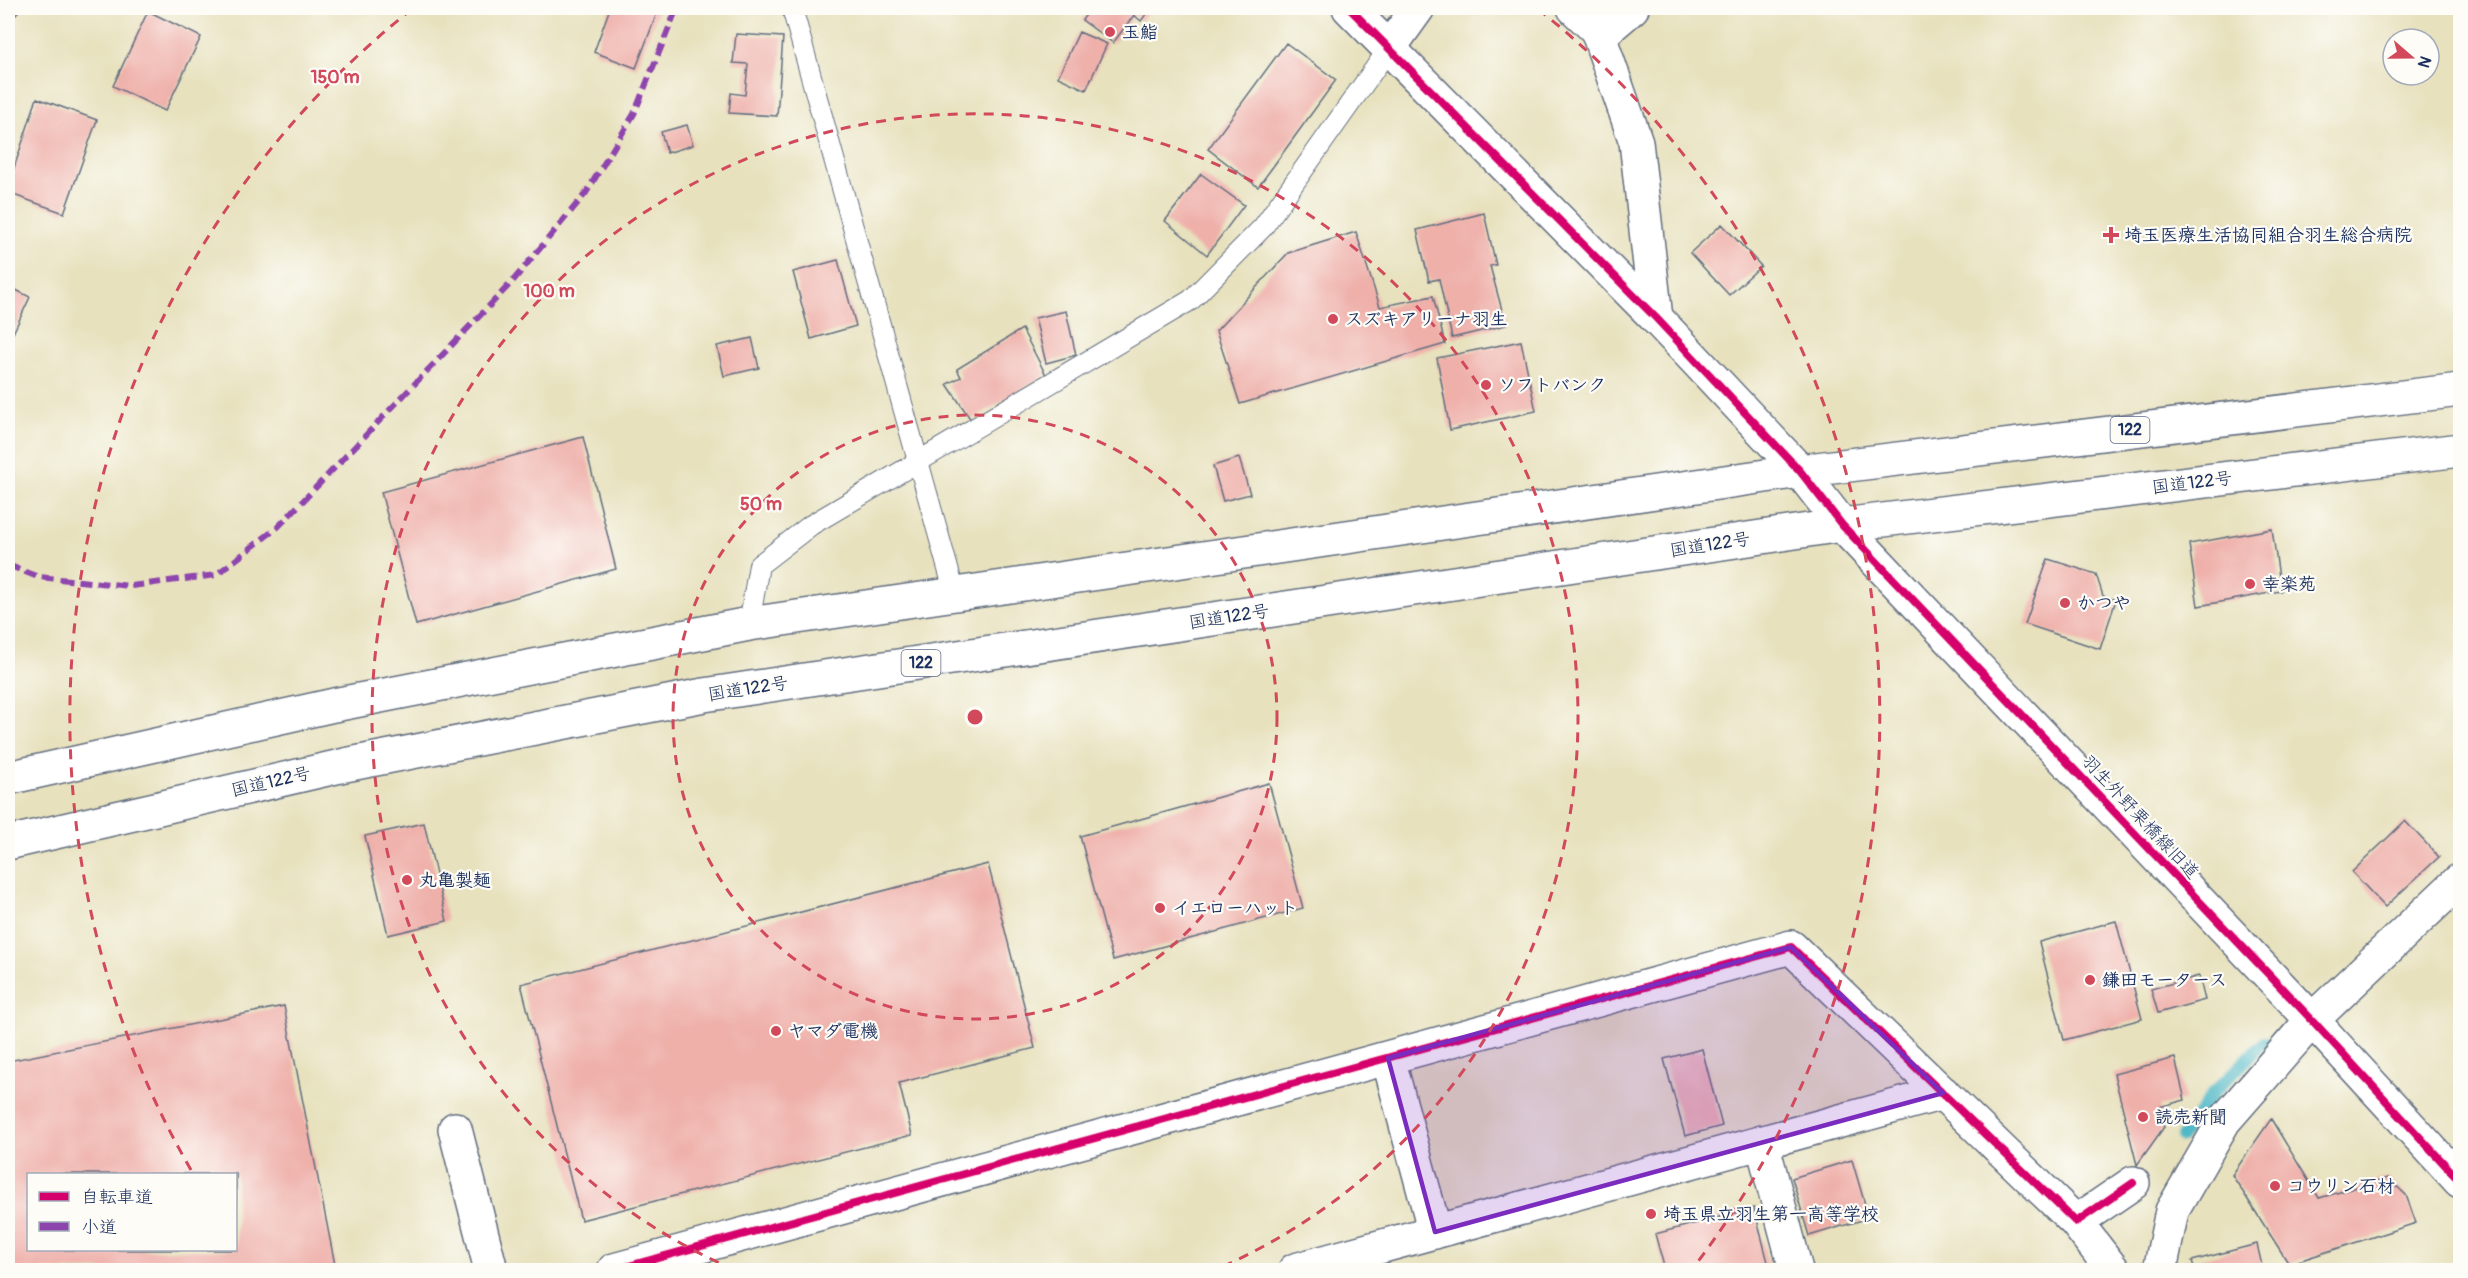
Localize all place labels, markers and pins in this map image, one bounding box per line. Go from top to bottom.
place label: 玉鮨 [1122,21,1158,44]
marker: 玉鮨 [1103,25,1117,39]
place label: 埼玉医療生活協同組合羽生総合病院 [2124,224,2412,247]
marker: 埼玉医療生活協同組合羽生総合病院 [2102,226,2120,244]
place label: スズキアリーナ羽生 [1345,308,1508,331]
marker: スズキアリーナ羽生 [1326,312,1340,326]
place label: ソフトバンク [1498,374,1606,397]
marker: ソフトバンク [1479,378,1493,392]
place label: 幸楽苑 [2262,573,2316,596]
marker: 幸楽苑 [2243,577,2257,591]
place label: かつや [2077,592,2131,615]
marker: かつや [2058,596,2072,610]
centre of rings [965,707,985,727]
place label: 丸亀製麺 [419,869,491,892]
marker: 丸亀製麺 [400,873,414,887]
place label: イエローハット [1172,897,1298,920]
marker: イエローハット [1153,901,1167,915]
place label: 鎌田モータース [2102,969,2227,992]
marker: 鎌田モータース [2083,973,2097,987]
place label: ヤマダ電機 [788,1020,878,1043]
marker: ヤマダ電機 [769,1024,783,1038]
place label: 読売新聞 [2155,1106,2227,1129]
marker: 読売新聞 [2136,1110,2150,1124]
place label: コウリン石材 [2287,1175,2395,1198]
marker: コウリン石材 [2268,1179,2282,1193]
place label: 埼玉県立羽生第一高等学校 [1663,1203,1879,1226]
marker: 埼玉県立羽生第一高等学校 [1644,1207,1658,1221]

